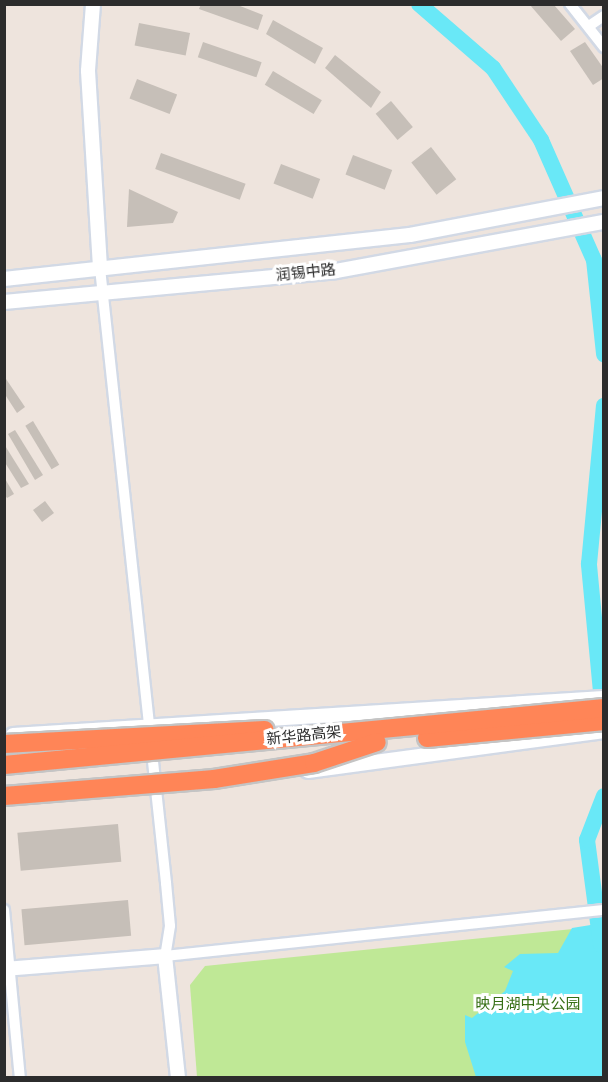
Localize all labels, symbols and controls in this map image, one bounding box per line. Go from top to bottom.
street label: 润锡中路 [275,262,337,286]
street label: 新华路高架 [266,724,342,750]
park label: 映月湖中央公园 [476,997,580,1015]

